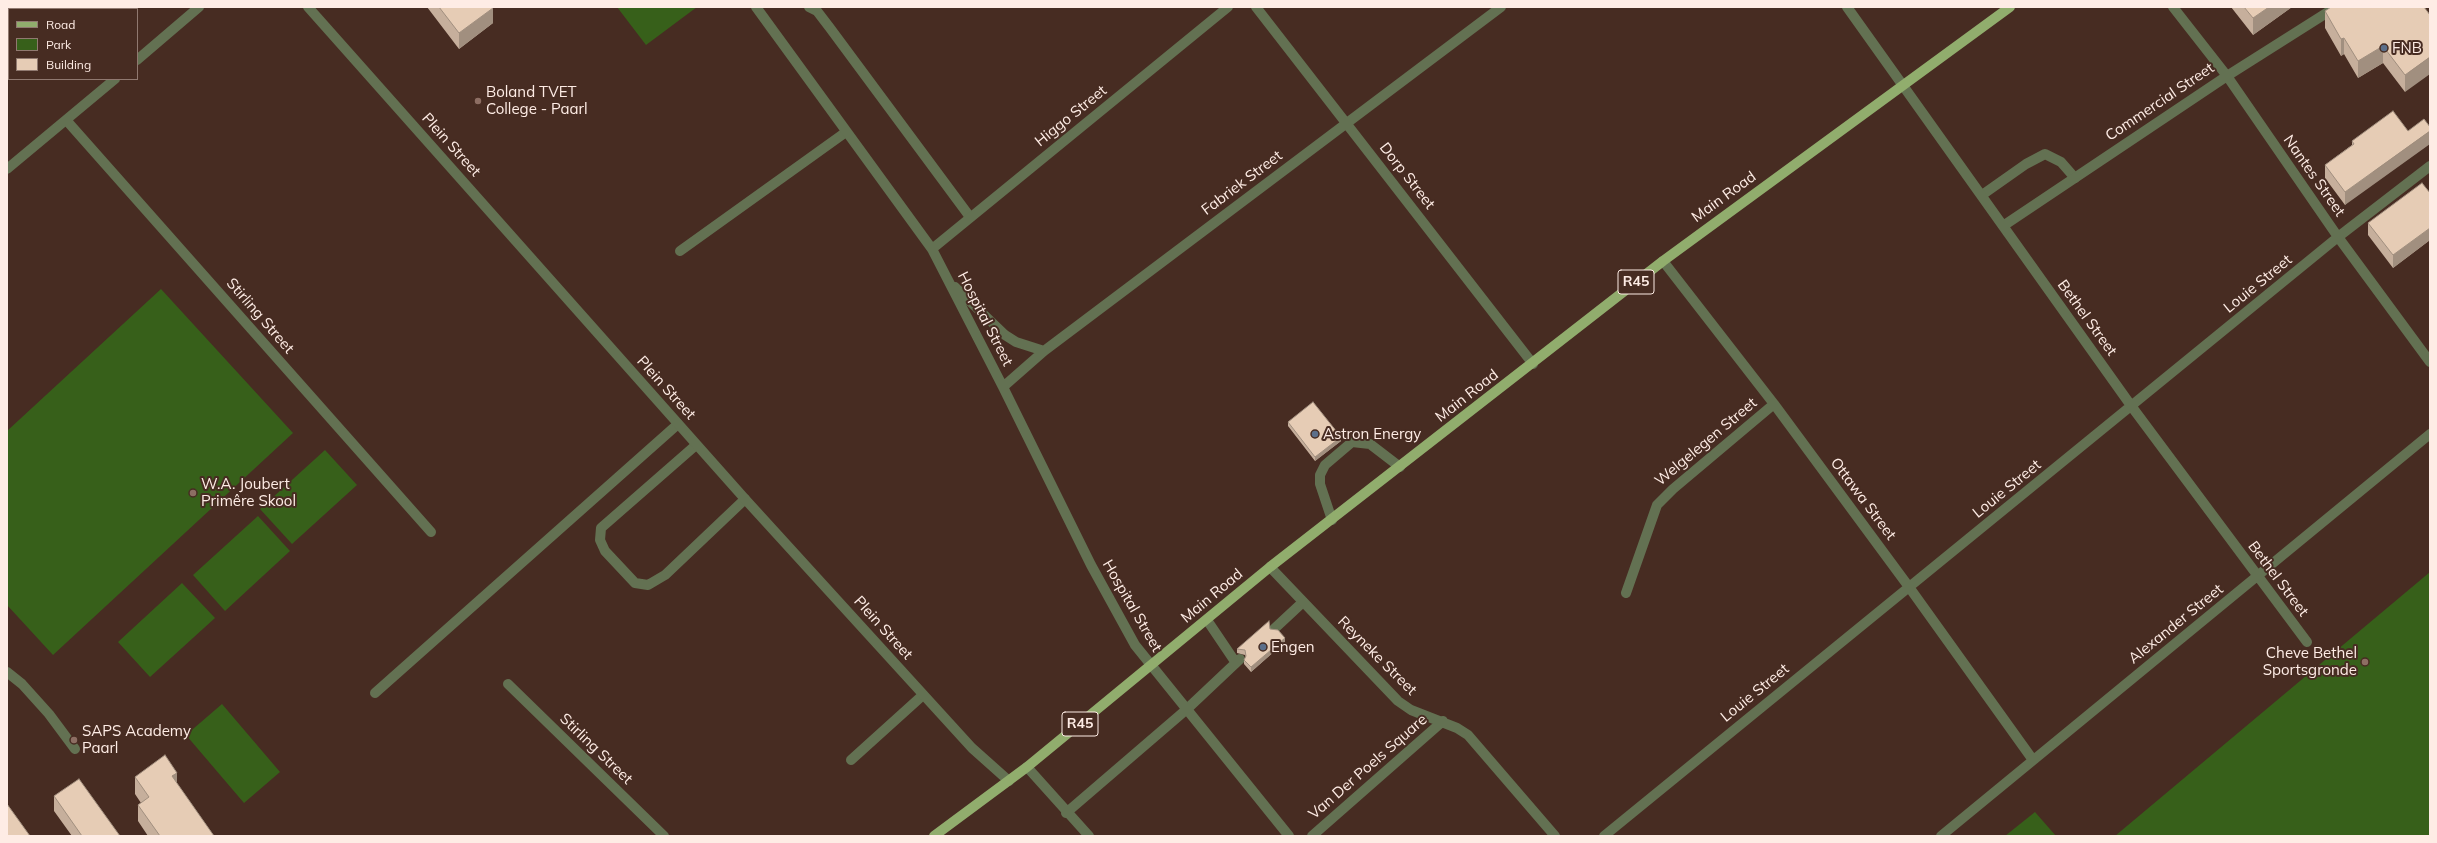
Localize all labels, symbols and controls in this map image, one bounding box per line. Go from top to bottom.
legend [8,8,138,80]
text: Road [46,17,75,32]
text: Park [46,37,71,52]
place label: FNB [2392,39,2422,57]
marker: FNB [2379,43,2389,53]
text: Building [46,57,91,72]
street label: Commercial Street [2102,59,2218,145]
street label: Higgo Street [1031,82,1111,150]
place label: Boland TVET College - Paarl [486,83,587,118]
marker: Boland TVET College - Paarl [473,96,483,106]
street label: Plein Street [418,110,484,180]
street label: Nantes Street [2279,132,2349,220]
street label: Dorp Street [1375,139,1439,213]
street label: Fabriek Street [1198,147,1286,219]
street label: Main Road [1688,168,1760,226]
street label: Louie Street [2220,251,2296,317]
street label: Hospital Street [954,269,1016,369]
road number: R45 [1618,270,1654,294]
street label: Stirling Street [222,275,298,357]
street label: Bethel Street [2053,276,2121,360]
street label: Plein Street [633,353,699,423]
street label: Main Road [1432,366,1502,426]
street label: Welgelegen Street [1651,394,1761,490]
place label: Astron Energy [1323,425,1421,443]
marker: Astron Energy [1310,429,1320,439]
street label: Ottawa Street [1826,454,1900,544]
street label: Louie Street [1969,456,2045,522]
place label: W.A. Joubert Primêre Skool [201,475,296,510]
marker: W.A. Joubert Primêre Skool [188,488,198,498]
street label: Bethel Street [2244,538,2312,620]
street label: Hospital Street [1098,557,1166,655]
street label: Main Road [1178,565,1246,627]
street label: Alexander Street [2125,580,2227,668]
street label: Plein Street [850,593,916,663]
street label: Reyneke Street [1334,613,1420,699]
place label: Engen [1271,638,1315,656]
marker: Engen [1258,642,1268,652]
place label: Cheve Bethel Sportsgronde [2263,644,2357,679]
marker: Cheve Bethel Sportsgronde [2360,657,2370,667]
street label: Louie Street [1717,660,1793,726]
street label: Stirling Street [556,710,636,788]
street label: Van Der Poels Square [1305,711,1431,823]
road number: R45 [1062,712,1098,736]
place label: SAPS Academy Paarl [82,722,191,757]
marker: SAPS Academy Paarl [69,735,79,745]

